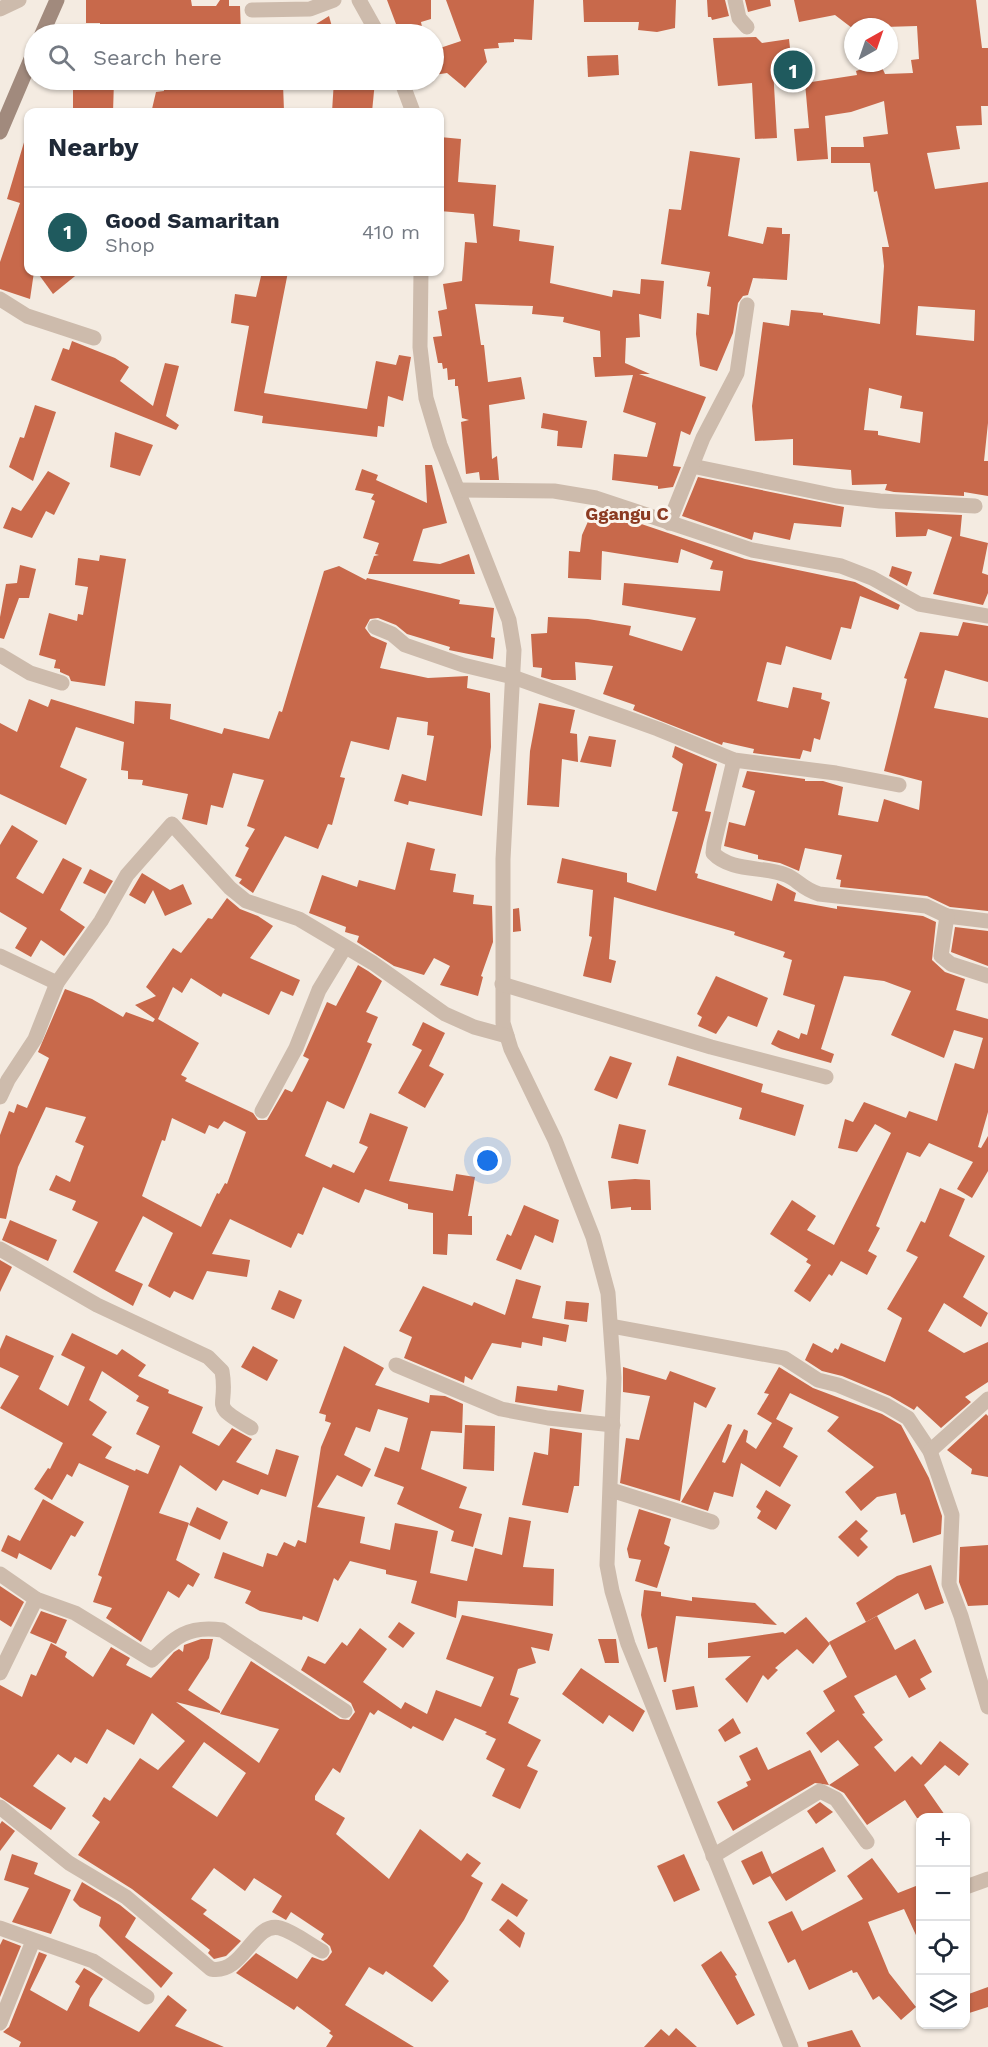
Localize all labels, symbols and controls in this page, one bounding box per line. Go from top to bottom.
north arrow [844,18,898,72]
search box [24,24,444,90]
icon: search [45,41,78,74]
text: Search here [93,45,222,70]
pin: 1 [774,48,812,92]
text: Nearby [48,132,139,162]
text: Good Samaritan [105,208,280,233]
text: 1 [63,220,72,244]
text: 410 m [362,220,420,244]
text: Shop [105,233,155,257]
district label: Ggangu C [585,503,669,524]
your location [473,1146,502,1175]
map controls [916,1813,970,2029]
button: + [916,1813,970,1867]
button: − [916,1867,970,1921]
button: locate [916,1921,970,1975]
button: layers [916,1975,970,2029]

